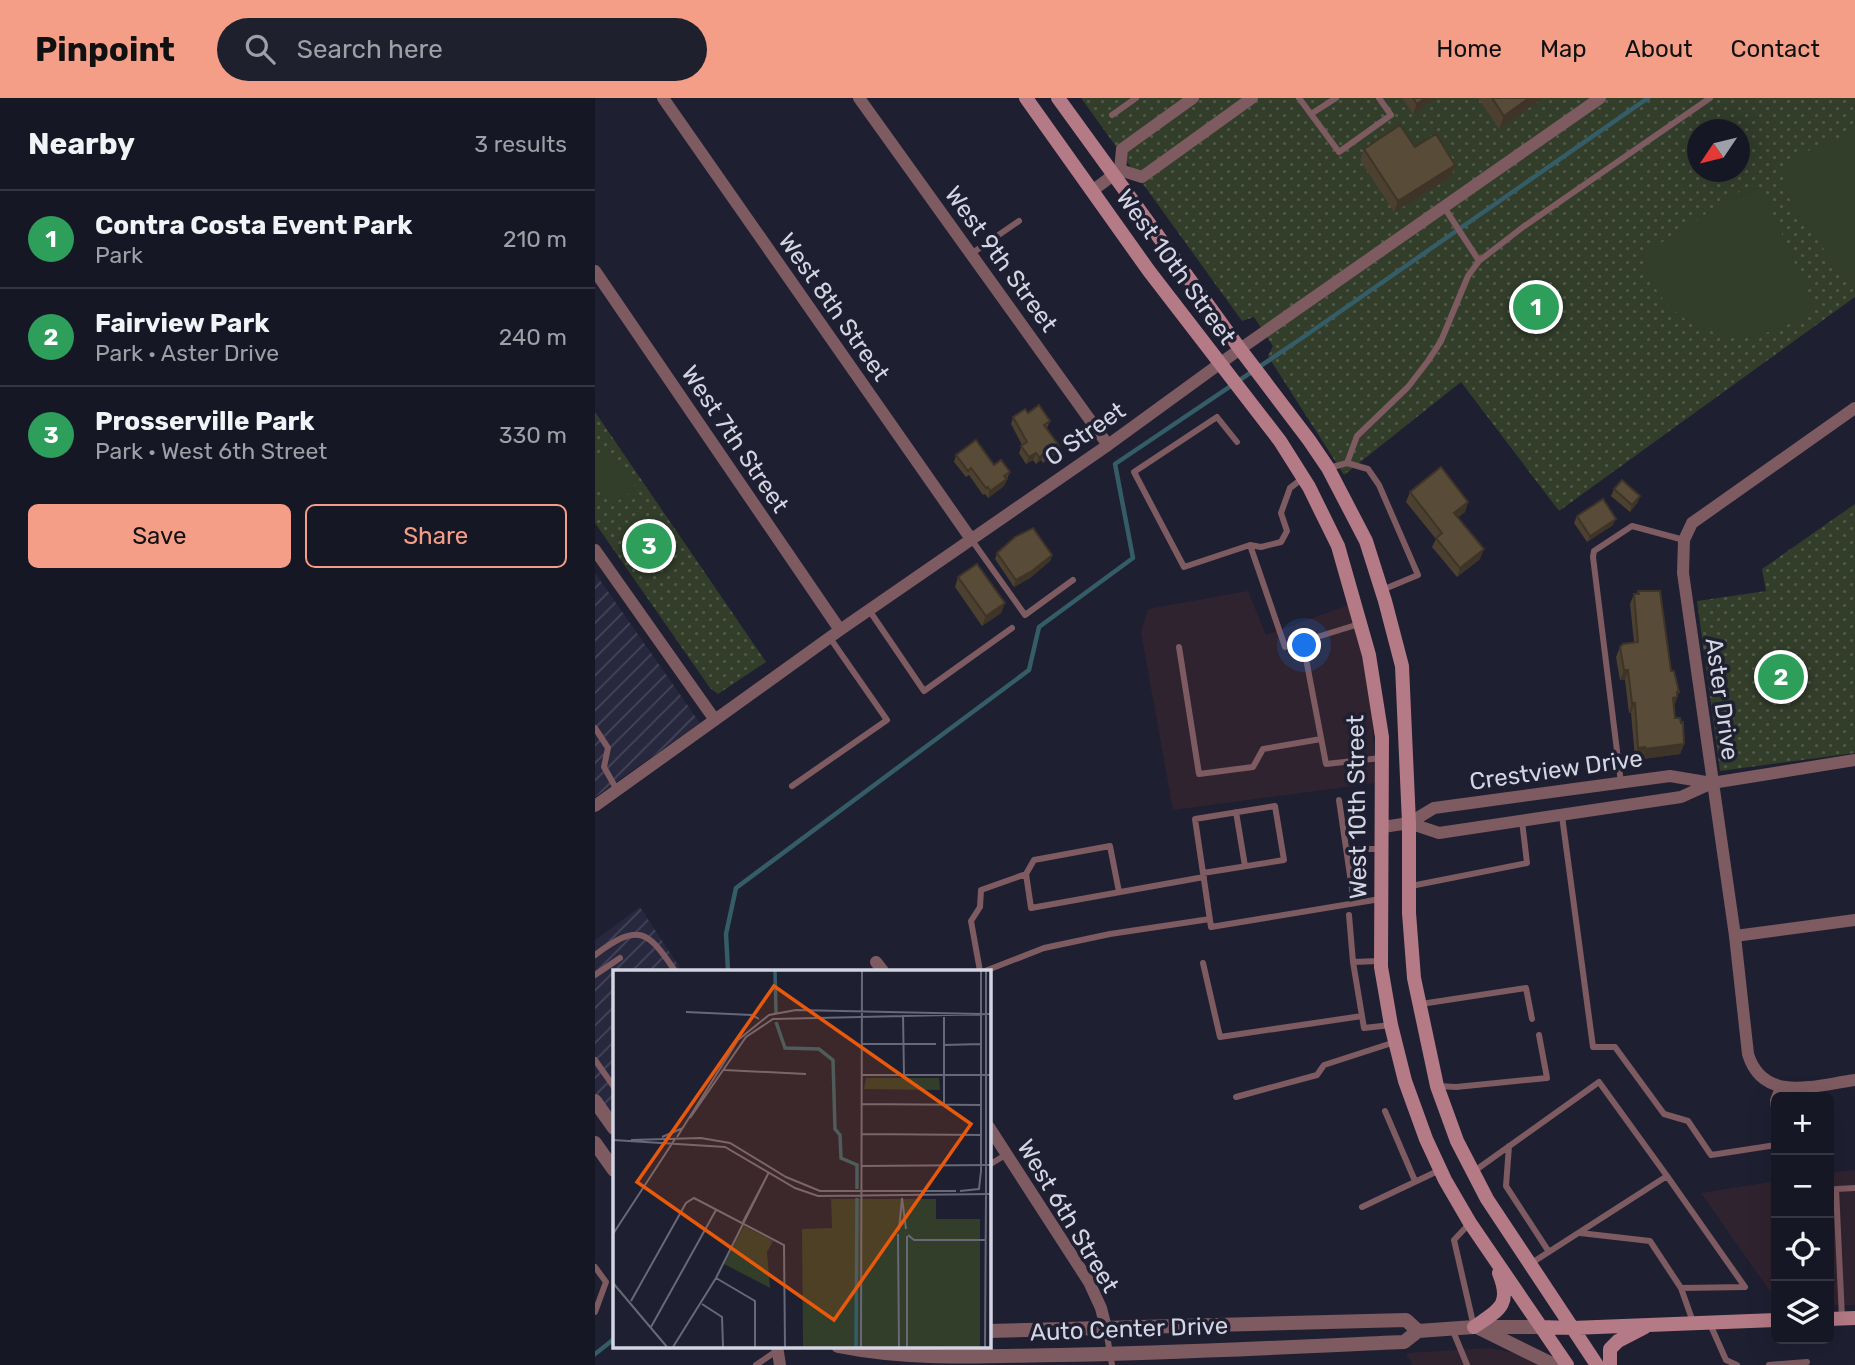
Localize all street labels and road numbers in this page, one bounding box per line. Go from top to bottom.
street label: West 9th Street [939,181,1063,337]
street label: West 10th Street [1110,184,1242,350]
street label: West 8th Street [773,228,895,386]
street label: West 7th Street [676,360,794,518]
street label: O Street [1039,396,1131,472]
street label: Aster Drive [1700,636,1744,762]
street label: West 10th Street [1341,715,1373,899]
street label: Crestview Drive [1468,744,1644,796]
street label: West 6th Street [1011,1134,1125,1298]
street label: Auto Center Drive [1029,1312,1229,1346]

